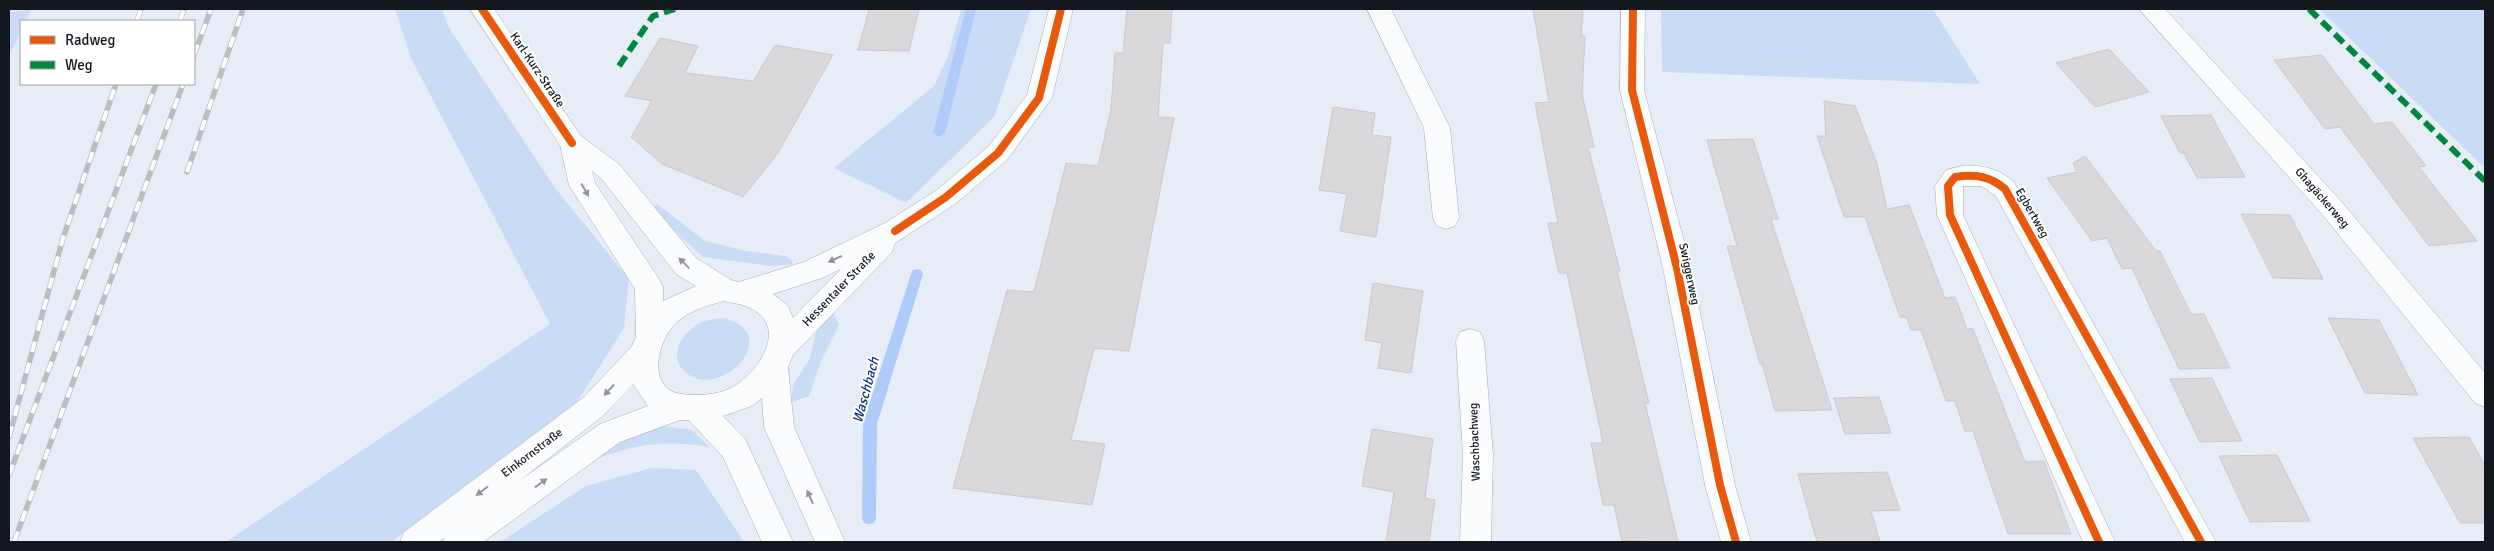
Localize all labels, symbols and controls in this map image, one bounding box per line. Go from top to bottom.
legend [20,20,195,85]
street label: Karl-Kurz-Straße [506,30,568,110]
text: Radweg [65,31,116,49]
text: Weg [65,56,93,74]
street label: Ghagäckerweg [2292,165,2352,231]
one-way arrow [581,182,589,197]
street label: Egbertweg [2012,185,2052,241]
street label: Swiggerweg [1675,242,1703,306]
street label: Hessentaler Straße [799,248,879,330]
one-way arrow [828,256,842,264]
one-way arrow [678,257,690,269]
water label: Waschbach [849,355,883,425]
one-way arrow [603,384,615,396]
street label: Waschbachweg [1466,403,1484,481]
street label: Einkornstraße [498,425,566,481]
one-way arrow [534,478,548,488]
one-way arrow [475,486,489,496]
one-way arrow [806,490,815,505]

